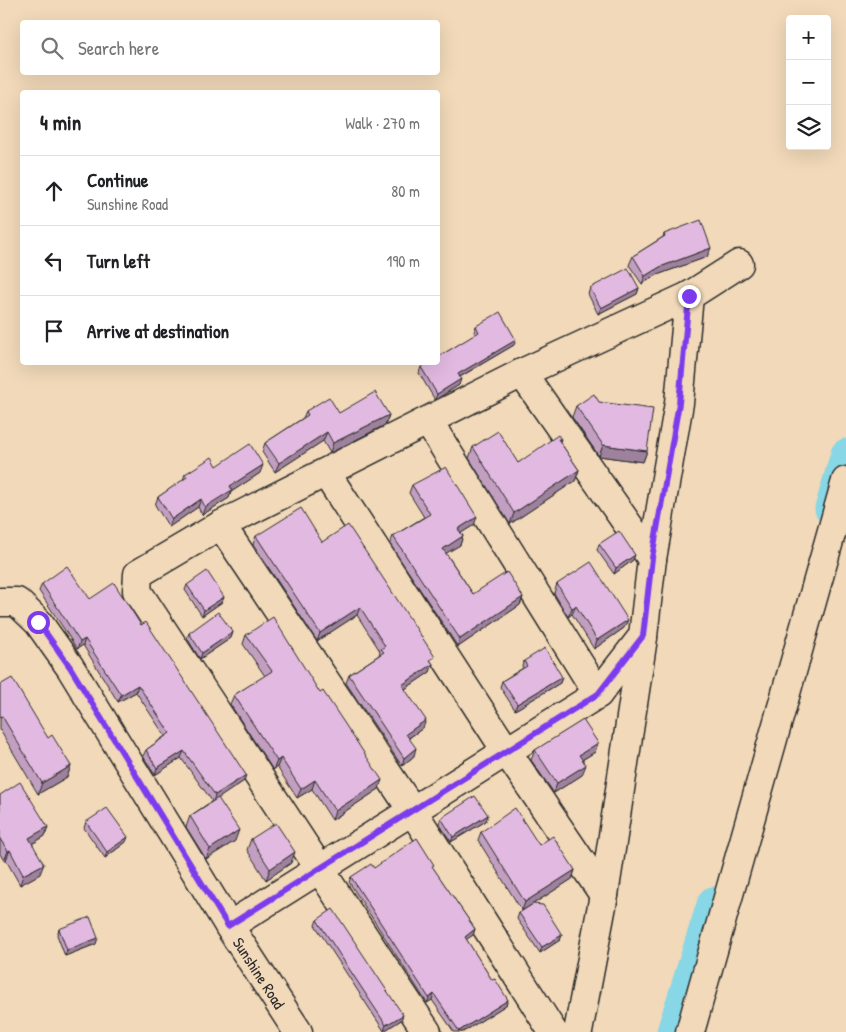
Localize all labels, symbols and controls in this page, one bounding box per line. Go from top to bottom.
map controls [786,15,831,150]
button: + [786,15,831,60]
search box [20,20,440,75]
icon: search [38,34,66,62]
text: Search here [78,35,159,61]
button: − [786,60,831,105]
button: layers [786,105,831,150]
text: 4 min [40,108,81,137]
text: Walk · 270 m [345,112,420,134]
text: Continue [87,167,148,193]
icon: ahead [40,177,68,205]
text: 80 m [391,180,420,202]
text: Sunshine Road [87,193,168,215]
icon: left [40,247,68,275]
text: Turn left [87,248,150,274]
text: 190 m [387,250,420,272]
route end [678,285,701,308]
icon: arrive [40,317,68,345]
text: Arrive at destination [87,318,229,344]
route start [27,611,50,634]
street label: Sunshine Road [228,933,290,1013]

